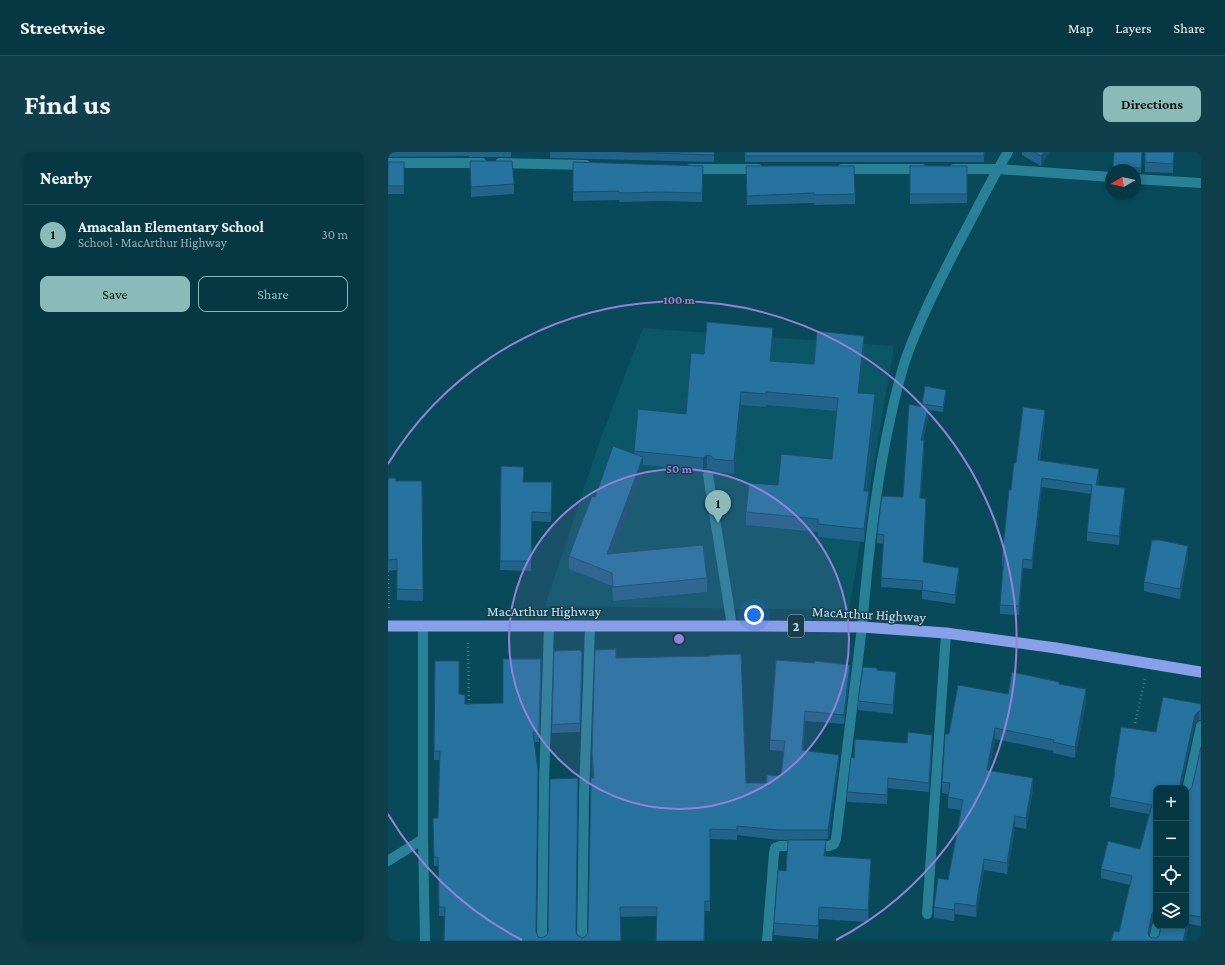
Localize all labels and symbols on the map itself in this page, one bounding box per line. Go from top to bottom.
north arrow [1105,164,1141,200]
text: 100 m [663,293,696,307]
text: 50 m [666,462,693,476]
pin: 1 [705,490,731,523]
street label: MacArthur Highway [487,603,602,619]
street label: MacArthur Highway [812,603,927,625]
your location [744,605,764,625]
road number: 2 [788,615,804,637]
centre of rings [672,632,686,646]

